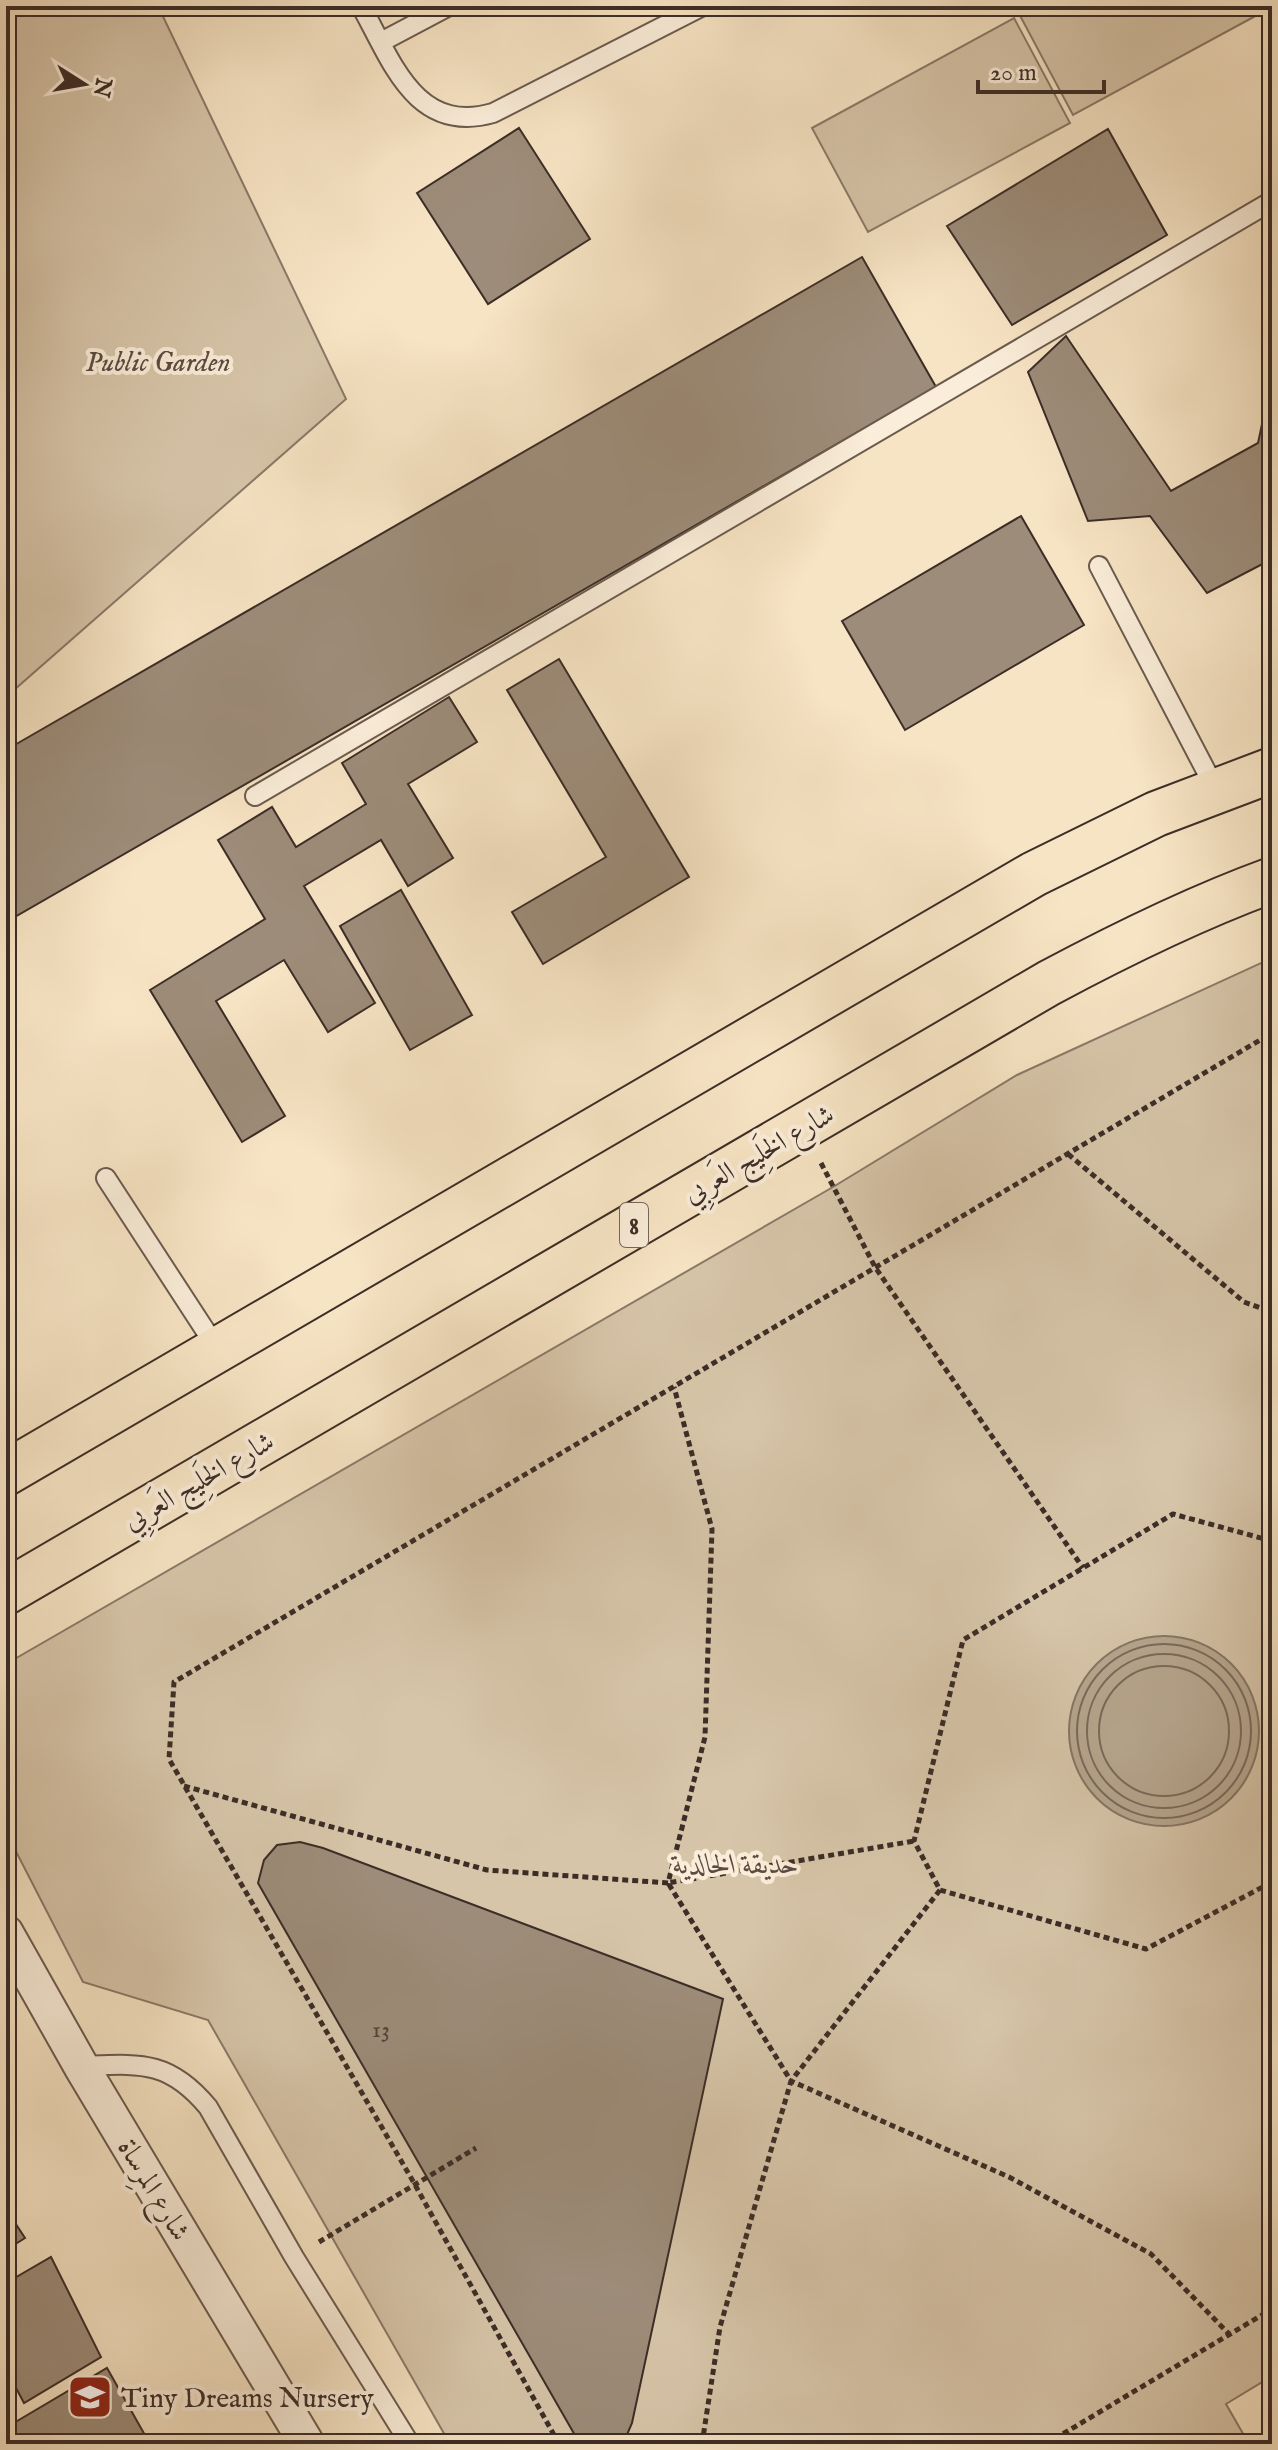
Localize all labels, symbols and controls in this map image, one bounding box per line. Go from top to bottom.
north arrow [44,44,124,124]
scale bar [978,44,1104,94]
text: 20 m [990,58,1037,89]
text: N [86,74,117,99]
park label: Public Garden [85,346,231,381]
street label: شارع الخَلِيج العَربِي [675,1094,844,1217]
road number: 8 [620,1203,648,1247]
street label: شارع الخَلِيج العَربِي [115,1421,284,1544]
park label: حديقة الخالدية [670,1848,799,1883]
house number: 13 [372,2015,390,2046]
street label: شارع المِرساة [105,2133,197,2250]
school or university icon: Tiny Dreams Nursery [66,2373,114,2421]
place label: Tiny Dreams Nursery [121,2382,374,2417]

